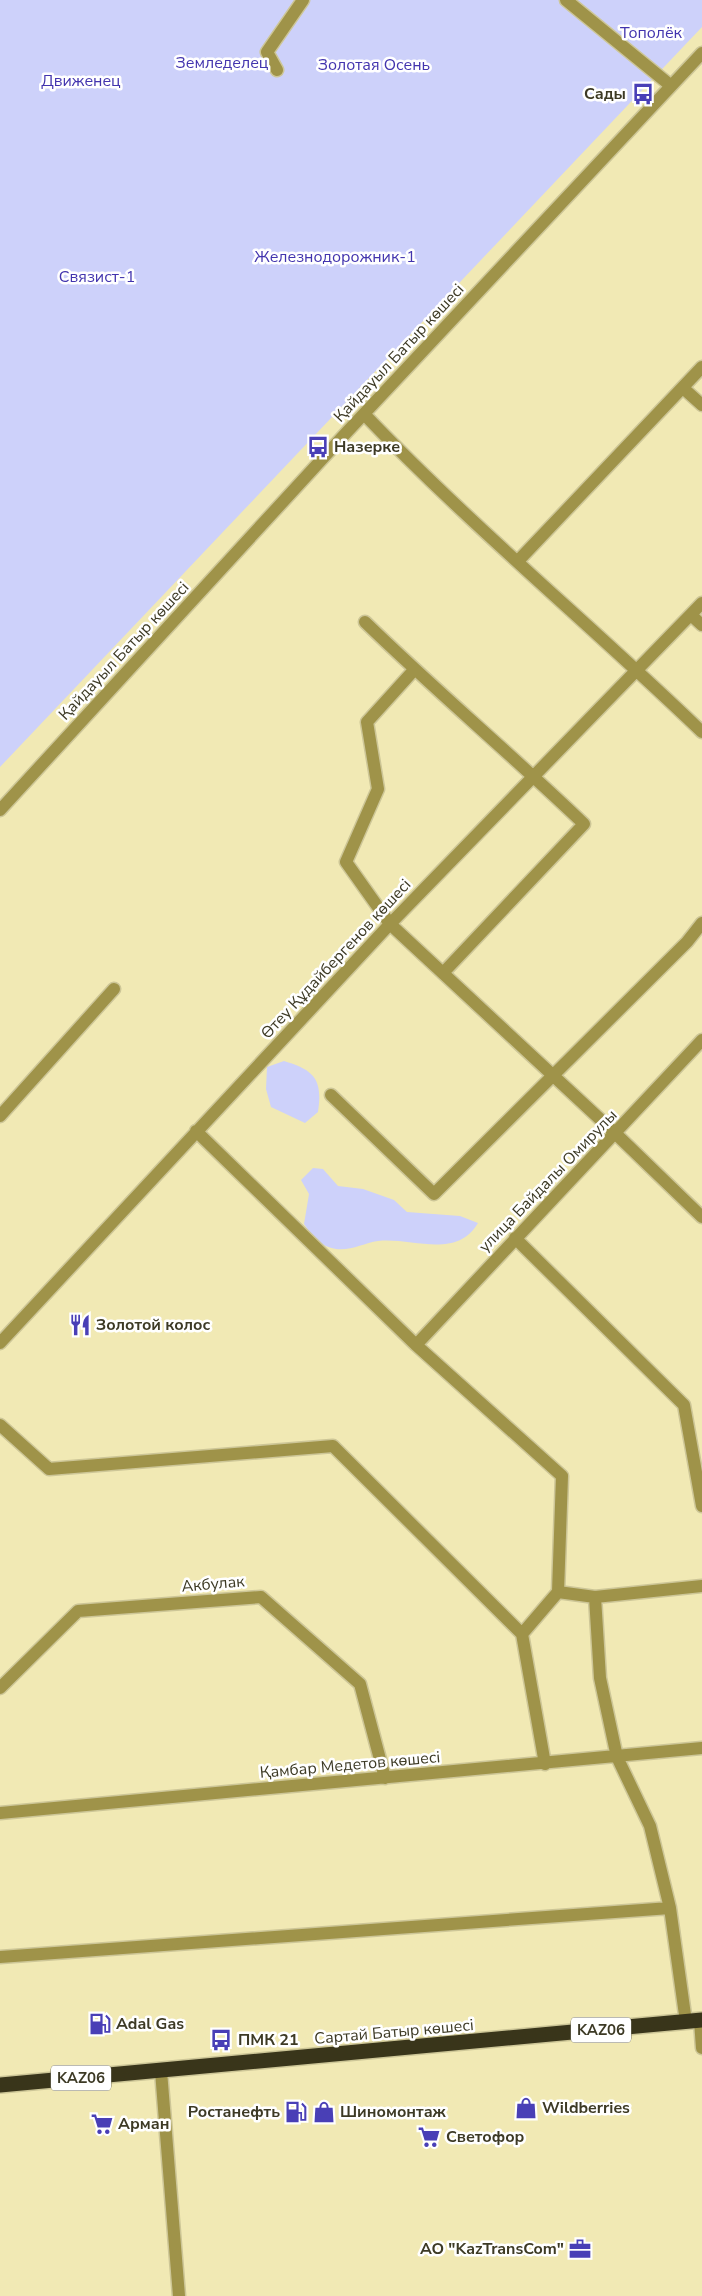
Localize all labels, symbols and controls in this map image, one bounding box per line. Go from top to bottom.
park label: Тополёк [620,22,683,44]
park label: Земледелец [176,52,269,74]
park label: Золотая Осень [318,54,430,76]
park label: Движенец [41,70,121,92]
bus stop icon: Сады [630,81,656,107]
place label: Сады [584,83,626,105]
park label: Железнодорожник-1 [254,246,416,268]
park label: Связист-1 [59,266,135,288]
street label: Қайдауыл Батыр көшесі [329,279,469,427]
bus stop icon: Назерке [305,434,331,460]
place label: Назерке [334,436,400,458]
street label: Қайдауыл Батыр көшесі [54,577,194,725]
street label: Өтеу Құдайбергенов көшесі [256,874,416,1044]
street label: улица Байдалы Омирулы [474,1105,622,1257]
restaurant icon: Золотой колос [67,1312,93,1338]
place label: Золотой колос [96,1314,211,1336]
street label: Акбулак [181,1570,246,1598]
street label: Қамбар Медетов көшесі [259,1746,441,1784]
fuel station icon: Adal Gas [87,2011,113,2037]
place label: Adal Gas [116,2013,184,2035]
street label: Сартай Батыр көшесі [313,2014,475,2050]
road number: KАZ06 [571,2018,631,2042]
bus stop icon: ПМК 21 [208,2027,234,2053]
place label: ПМК 21 [238,2029,298,2051]
road number: KАZ06 [51,2066,111,2090]
shop icon: Wildberries [513,2095,539,2121]
place label: Wildberries [542,2097,630,2119]
fuel station icon: Ростанефть [283,2099,309,2125]
shop icon: Шиномонтаж [311,2099,337,2125]
place label: Ростанефть [188,2101,280,2123]
place label: Шиномонтаж [340,2101,447,2123]
supermarket icon: Арман [89,2111,115,2137]
place label: Арман [118,2113,169,2135]
supermarket icon: Светофор [416,2124,442,2150]
place label: Светофор [446,2126,525,2148]
office icon: АО "KazTransCom" [567,2236,593,2262]
place label: АО "KazTransCom" [420,2238,564,2260]

